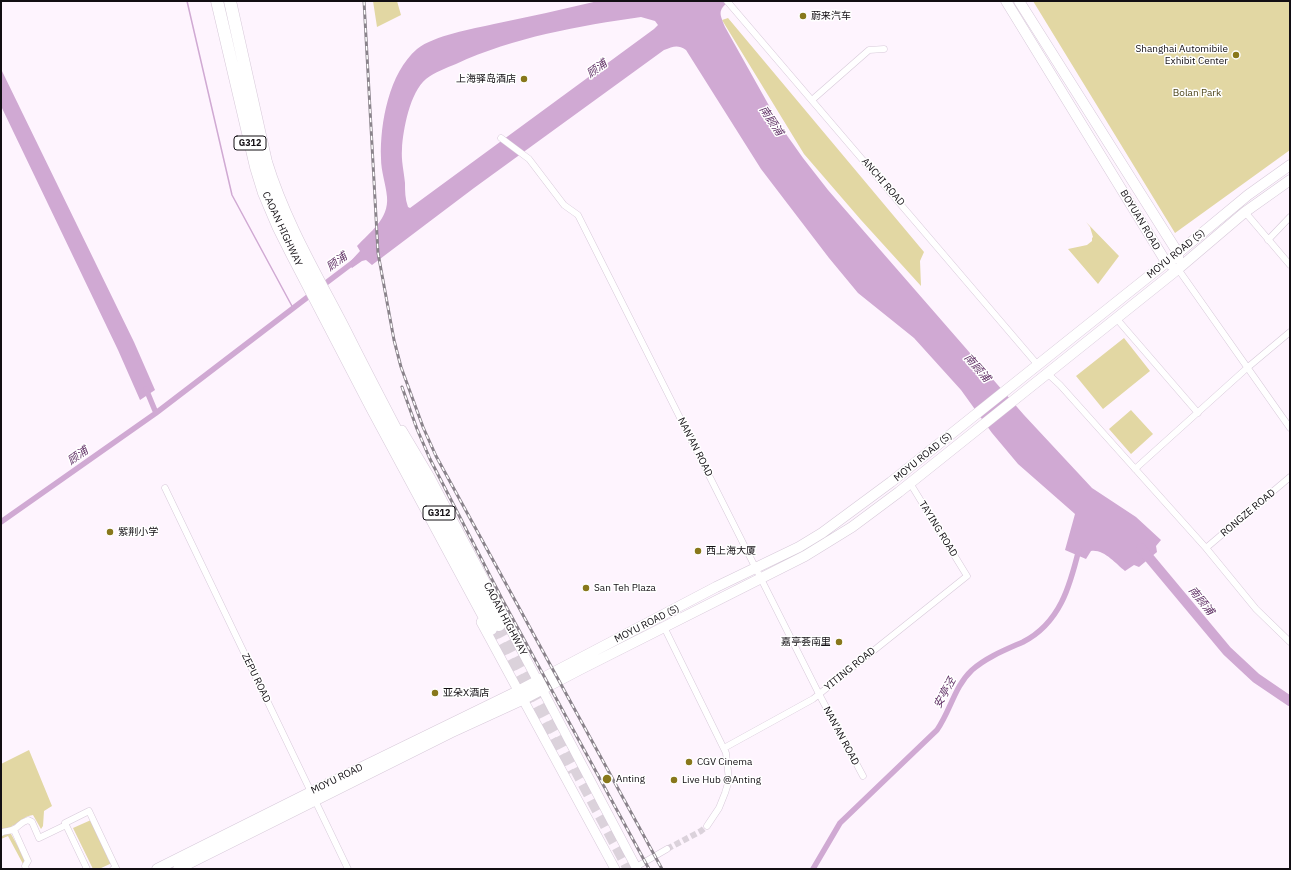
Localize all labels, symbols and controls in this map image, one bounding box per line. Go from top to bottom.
place label: 蔚来汽车 [811,10,851,22]
marker: 蔚来汽车 [798,11,808,21]
place label: Shanghai Automibile Exhibit Center [1135,43,1228,66]
marker: Shanghai Automibile Exhibit Center [1231,50,1241,60]
water label: 顾浦 [584,57,610,81]
place label: 上海驿岛酒店 [456,73,516,85]
marker: 上海驿岛酒店 [519,74,529,84]
park label: Bolan Park [1173,87,1221,99]
water label: 南顾浦 [756,104,786,138]
road number: G312 [234,136,266,150]
street label: ANCHI ROAD [859,156,907,208]
street label: BOYUAN ROAD [1117,188,1163,252]
street label: CAOAN HIGHWAY [259,190,305,268]
street label: MOYU ROAD (S) [1145,227,1207,281]
water label: 顾浦 [324,250,350,274]
water label: 南顾浦 [961,351,993,385]
street label: NAN'AN ROAD [675,415,715,479]
street label: MOYU ROAD (S) [892,430,954,484]
water label: 顾浦 [65,444,91,468]
street label: RONGZE ROAD [1218,487,1278,539]
street label: TAYING ROAD [916,499,960,559]
road number: G312 [423,506,455,520]
place label: 紫荆小学 [118,526,158,538]
marker: 紫荆小学 [105,527,115,537]
place label: 西上海大厦 [706,545,756,557]
marker: 西上海大厦 [693,546,703,556]
street label: CAOAN HIGHWAY [481,580,529,658]
place label: San Teh Plaza [594,582,656,594]
marker: San Teh Plaza [581,583,591,593]
water label: 南顾浦 [1185,584,1217,618]
street label: MOYU ROAD (S) [613,602,681,646]
place label: 嘉亭荟南里 [781,636,831,648]
marker: 嘉亭荟南里 [834,637,844,647]
street label: YITING ROAD [822,645,878,693]
street label: ZEPU ROAD [239,651,273,705]
water label: 安亭泾 [931,675,959,711]
place label: 亚朵X酒店 [443,687,489,699]
marker: 亚朵X酒店 [430,688,440,698]
street label: NAN'AN ROAD [821,705,861,767]
place label: CGV Cinema [697,756,752,768]
marker: CGV Cinema [684,757,694,767]
street label: MOYU ROAD [309,761,365,797]
marker: Anting [601,773,613,785]
place label: Anting [616,773,645,785]
place label: Live Hub @Anting [682,774,761,786]
marker: Live Hub @Anting [669,775,679,785]

